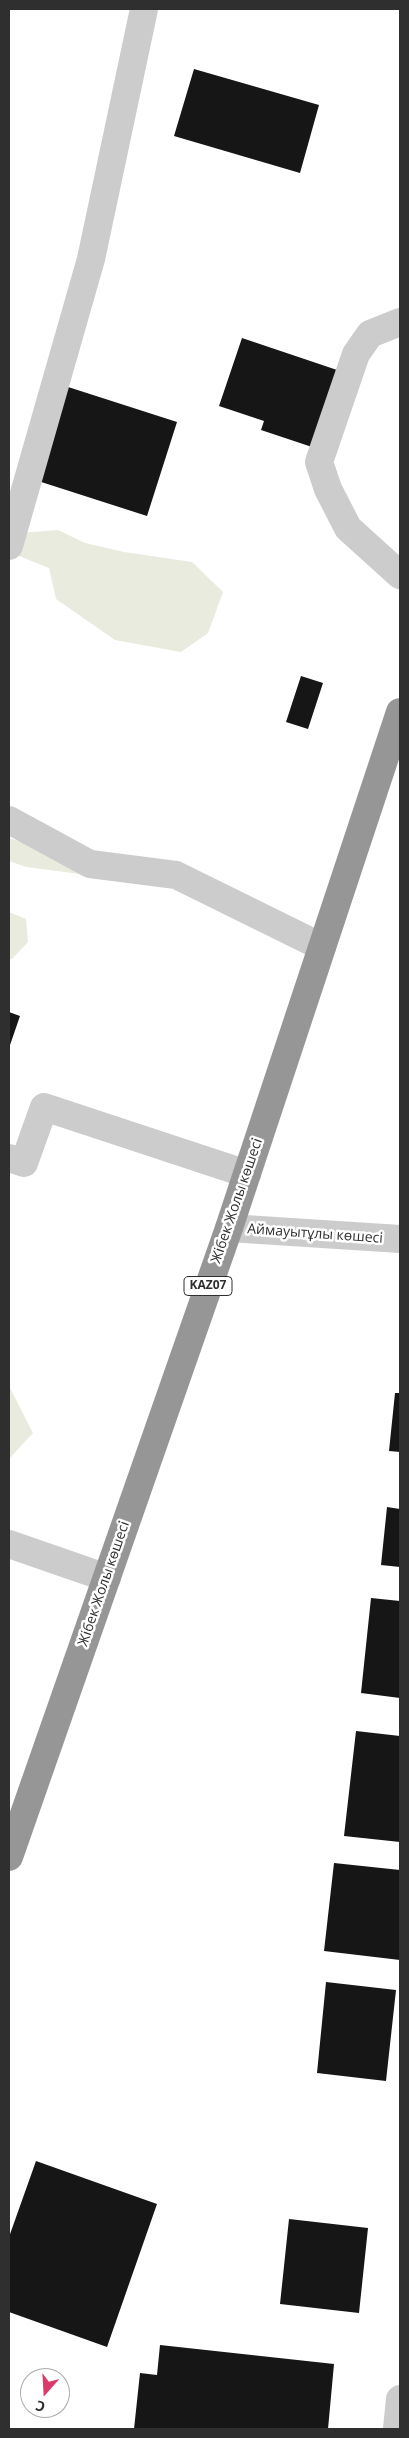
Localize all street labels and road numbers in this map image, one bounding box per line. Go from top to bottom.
street label: Жібек Жолы көшесі [208,1136,266,1266]
street label: Аймауытұлы көшесі [247,1221,383,1247]
road number: KAZ07 [184,1276,232,1295]
street label: Жібек Жолы көшесі [75,1519,133,1649]

